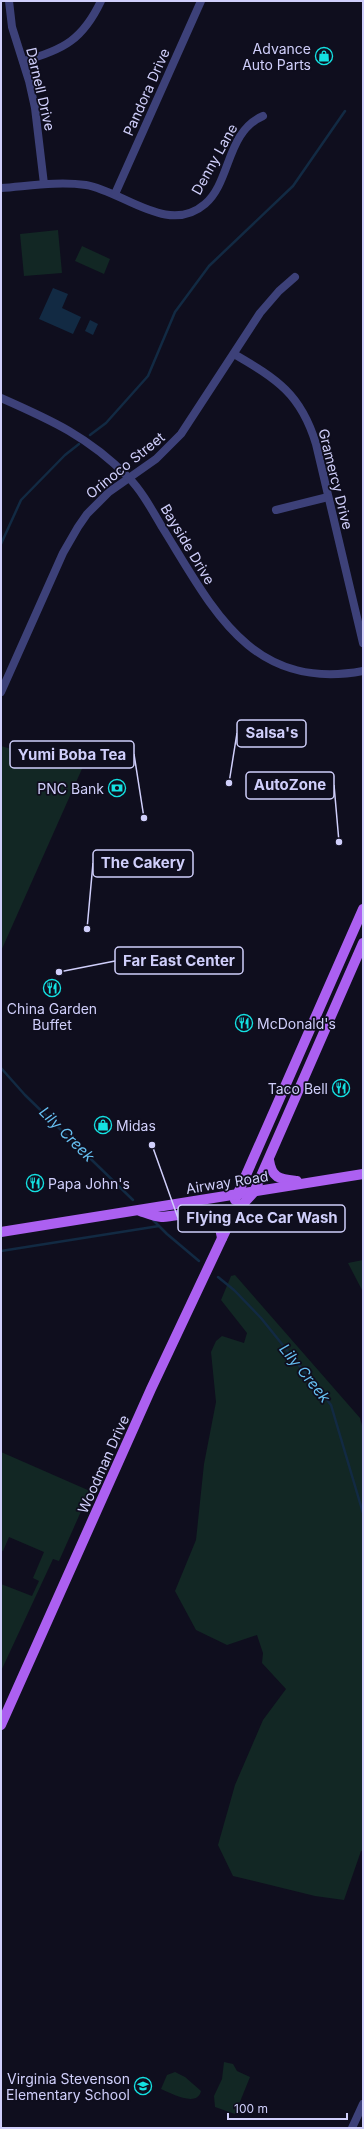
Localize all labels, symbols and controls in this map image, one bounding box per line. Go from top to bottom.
place label: Advance Auto Parts [242,40,311,73]
street label: Darnell Drive [23,46,59,132]
street label: Pandora Drive [119,46,173,138]
shop icon: Advance Auto Parts [314,46,334,66]
street label: Denny Lane [188,120,240,198]
street label: Gramercy Drive [315,427,357,531]
street label: Orinoco Street [82,428,168,502]
street label: Bayside Drive [157,501,219,587]
callout: Salsa's [237,720,306,747]
text: Salsa's [246,723,298,742]
callout: Yumi Boba Tea [10,741,134,768]
text: Yumi Boba Tea [18,745,126,764]
callout: AutoZone [246,772,334,799]
text: AutoZone [254,775,326,794]
bank icon: PNC Bank [107,778,127,798]
place label: PNC Bank [37,780,104,797]
callout: The Cakery [93,850,193,877]
text: The Cakery [101,853,185,872]
callout: Far East Center [115,947,243,974]
text: Far East Center [123,951,235,970]
restaurant icon: China Garden Buffet [42,978,62,998]
place label: China Garden Buffet [7,1000,97,1033]
restaurant icon: McDonald's [234,1013,254,1033]
place label: McDonald's [257,1015,336,1032]
restaurant icon: Taco Bell [331,1078,351,1098]
place label: Taco Bell [268,1080,328,1097]
water label: Lily Creek [35,1102,99,1166]
shop icon: Midas [93,1115,113,1135]
place label: Midas [116,1117,156,1134]
street label: Airway Road [185,1167,269,1197]
restaurant icon: Papa John's [25,1173,45,1193]
place label: Papa John's [48,1175,130,1192]
callout: Flying Ace Car Wash [178,1205,345,1232]
text: Flying Ace Car Wash [186,1208,338,1227]
water label: Lily Creek [275,1340,335,1407]
street label: Woodman Drive [74,1412,132,1516]
place label: Virginia Stevenson Elementary School [6,2070,130,2103]
school or university icon: Virginia Stevenson Elementary School [133,2076,153,2096]
scale bar [228,2095,347,2121]
text: 100 m [234,2101,268,2116]

